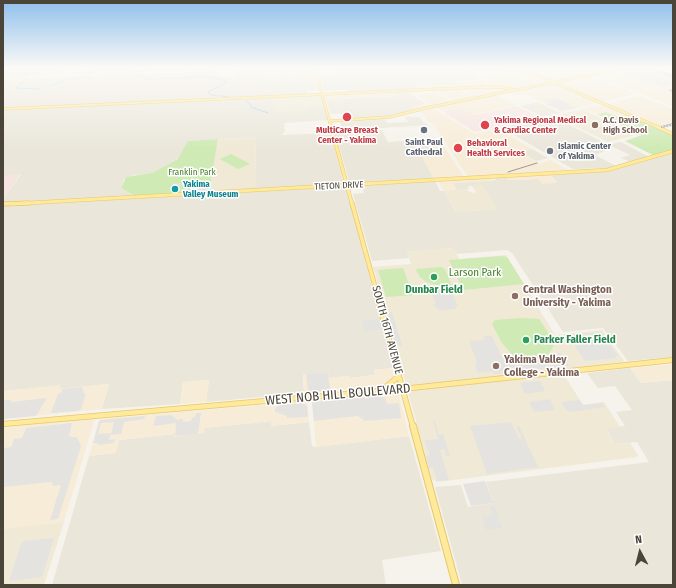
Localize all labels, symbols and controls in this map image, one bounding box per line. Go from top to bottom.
marker: MultiCare Breast Center - Yakima [341,111,353,123]
place label: Yakima Regional Medical & Cardiac Center [494,115,586,136]
place label: A.C. Davis High School [603,115,647,136]
marker: Yakima Regional Medical & Cardiac Center [479,119,491,131]
marker: A.C. Davis High School [590,120,600,130]
place label: MultiCare Breast Center - Yakima [316,125,378,146]
marker: Saint Paul Cathedral [419,125,429,135]
place label: Saint Paul Cathedral [405,137,443,158]
place label: Behavioral Health Services [467,138,525,159]
place label: Islamic Center of Yakima [558,141,611,162]
marker: Behavioral Health Services [452,142,464,154]
marker: Islamic Center of Yakima [545,146,555,156]
park label: Franklin Park [168,167,216,177]
place label: Yakima Valley Museum [183,179,238,200]
street label: TIETON DRIVE [314,179,364,193]
marker: Yakima Valley Museum [170,184,180,194]
park label: Larson Park [449,266,501,280]
marker: Dunbar Field [429,272,439,282]
place label: Dunbar Field [405,283,463,297]
place label: Central Washington University - Yakima [523,283,612,309]
street label: SOUTH 16TH AVENUE [369,284,405,376]
marker: Central Washington University - Yakima [510,291,520,301]
place label: Parker Faller Field [534,333,616,347]
marker: Parker Faller Field [521,335,531,345]
place label: Yakima Valley College - Yakima [504,353,579,379]
marker: Yakima Valley College - Yakima [491,361,501,371]
street label: WEST NOB HILL BOULEVARD [265,381,411,409]
north arrow [620,532,660,572]
text: N [634,533,643,546]

